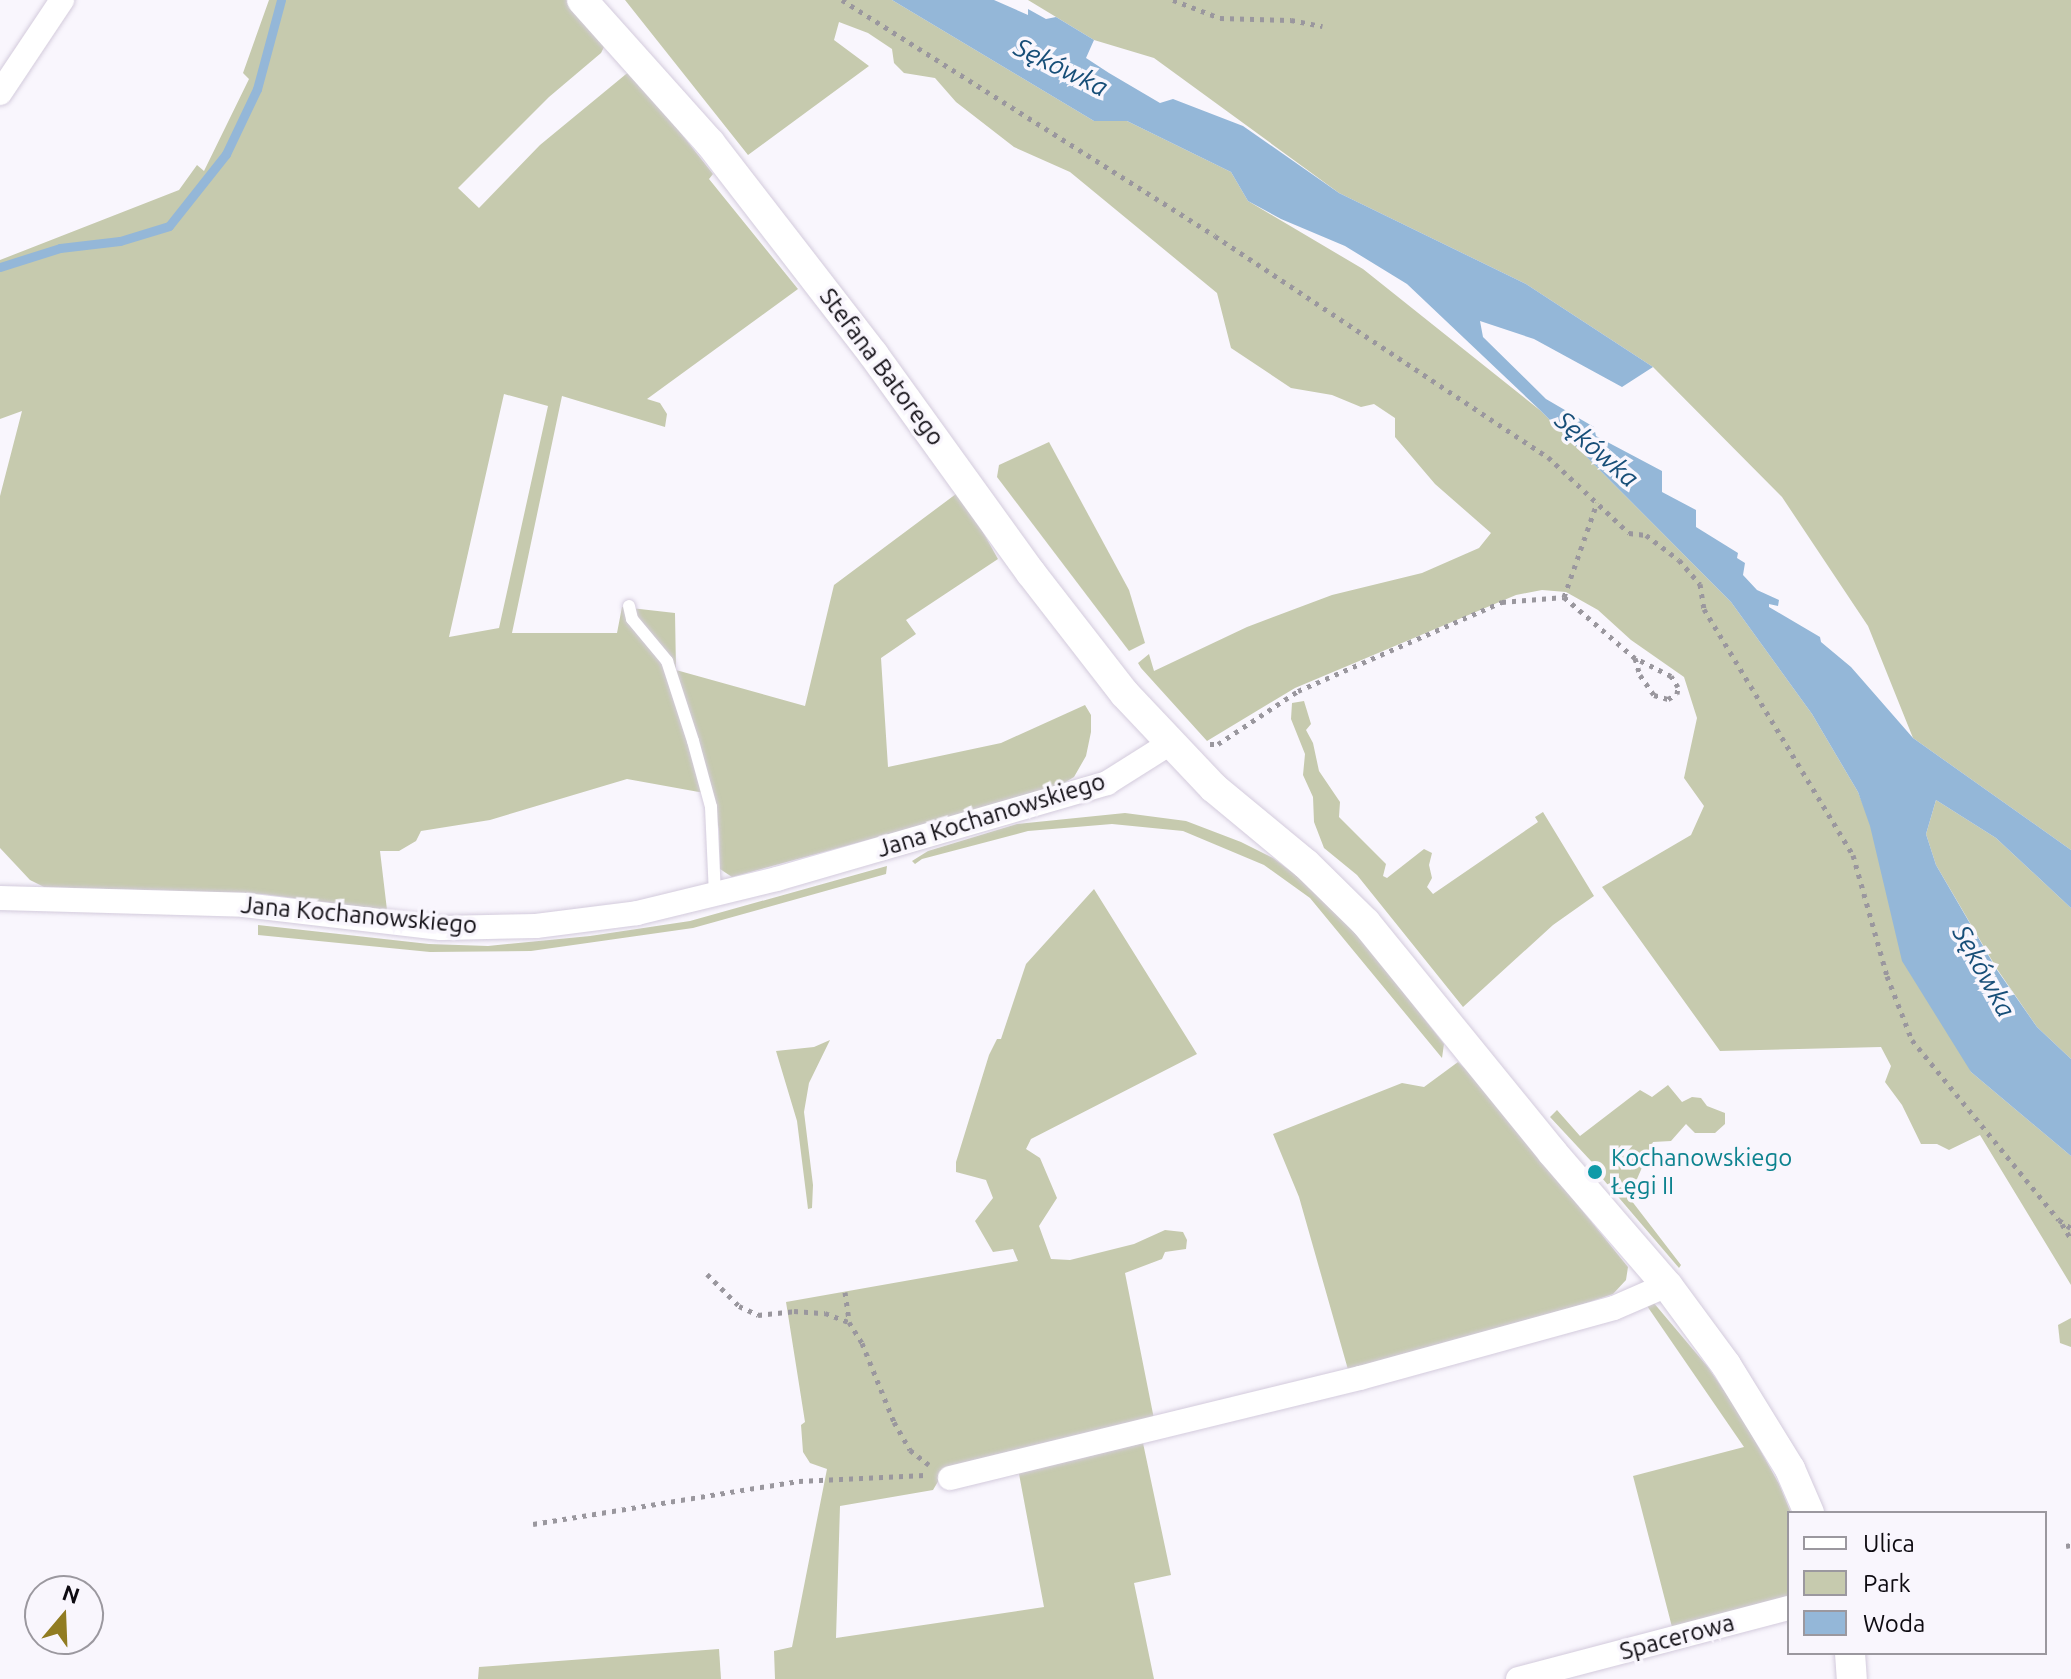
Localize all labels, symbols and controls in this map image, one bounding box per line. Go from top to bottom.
water label: Sękówka [1009,31,1113,103]
street label: Stefana Batorego [814,283,950,451]
water label: Sękówka [1549,404,1645,494]
street label: Jana Kochanowskiego [873,767,1109,863]
street label: Jana Kochanowskiego [240,890,478,940]
water label: Sękówka [1946,920,2022,1022]
place label: Kochanowskiego Łęgi II [1611,1144,1792,1200]
marker: Kochanowskiego Łęgi II [1586,1163,1604,1181]
legend [1787,1511,2047,1655]
text: Ulica [1863,1530,1915,1557]
text: Park [1863,1570,1911,1597]
north arrow [24,1575,104,1655]
text: N [59,1579,83,1608]
street label: Spacerowa [1617,1608,1737,1666]
text: Woda [1863,1610,1925,1637]

